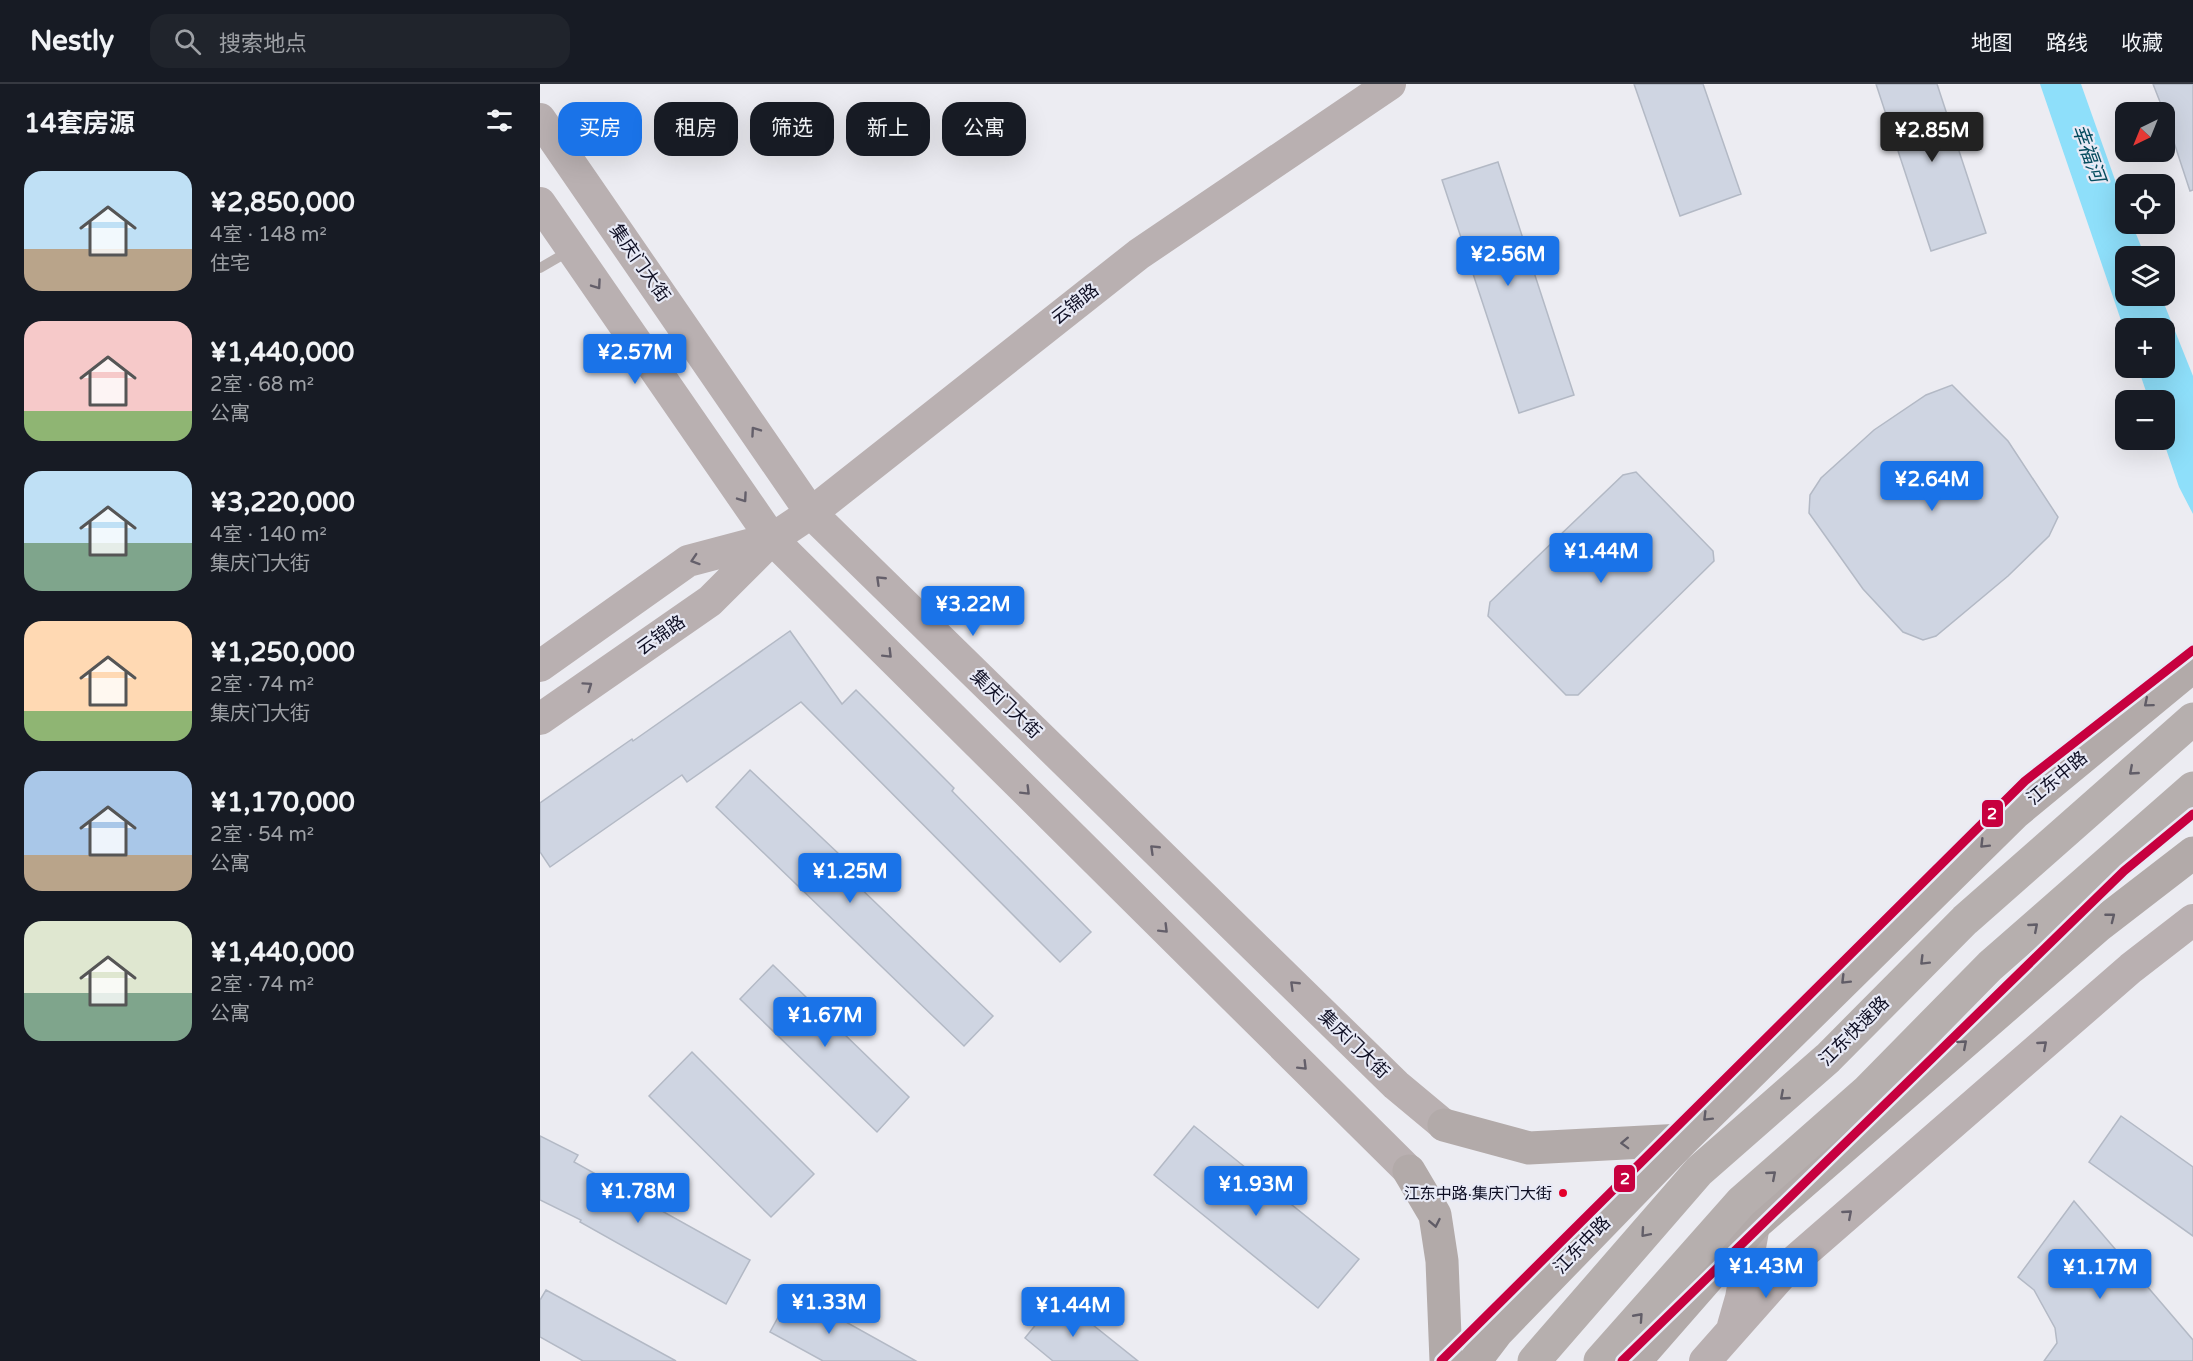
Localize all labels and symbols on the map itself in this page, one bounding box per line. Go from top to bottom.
north arrow [2115,102,2175,162]
pin: ¥2.85M [1883,112,1981,163]
water label: 幸福河 [2067,121,2111,189]
street label: 集庆门大街 [605,220,675,306]
pin: ¥2.56M [1459,236,1557,287]
one-way arrow [590,279,601,290]
street label: 云锦路 [1047,279,1103,329]
pin: ¥2.57M [586,334,684,385]
one-way arrow [751,427,762,438]
pin: ¥2.64M [1883,461,1981,512]
one-way arrow [736,491,747,502]
pin: ¥1.44M [1552,533,1650,584]
one-way arrow [690,552,701,565]
one-way arrow [876,576,886,587]
pin: ¥3.22M [924,586,1022,637]
street label: 云锦路 [633,611,689,659]
one-way arrow [880,646,891,657]
street label: 集庆门大街 [966,665,1046,743]
one-way arrow [581,682,592,693]
one-way arrow [2144,696,2155,707]
street label: 江东中路 [2022,746,2092,810]
one-way arrow [2129,764,2140,775]
one-way arrow [1019,785,1030,795]
line badge: 2 [1981,799,2004,828]
text: 2 [1987,804,1997,824]
one-way arrow [1981,836,1992,847]
one-way arrow [1151,845,1162,856]
pin: ¥1.25M [801,853,899,904]
one-way arrow [2104,913,2115,924]
one-way arrow [1157,921,1168,932]
one-way arrow [2027,924,2038,935]
one-way arrow [1920,955,1931,965]
one-way arrow [1842,973,1853,984]
one-way arrow [1290,981,1300,992]
street label: 江东快速路 [1814,991,1894,1071]
pin: ¥1.67M [776,997,874,1048]
street label: 集庆门大街 [1314,1005,1394,1083]
one-way arrow [1956,1040,1967,1051]
one-way arrow [2036,1041,2047,1052]
one-way arrow [1296,1059,1306,1070]
one-way arrow [1780,1089,1791,1100]
one-way arrow [1703,1110,1714,1121]
one-way arrow [1620,1136,1629,1149]
line badge: 2 [1613,1164,1636,1193]
pin: ¥1.93M [1207,1166,1305,1217]
text: 2 [1620,1169,1630,1189]
one-way arrow [1765,1171,1776,1182]
pin: ¥1.78M [589,1173,687,1224]
place label: 江东中路·集庆门大街 [1404,1184,1552,1204]
marker: 江东中路·集庆门大街 [1557,1187,1569,1199]
one-way arrow [1841,1210,1852,1221]
street label: 江东中路 [1549,1211,1615,1279]
one-way arrow [1428,1218,1441,1228]
one-way arrow [1641,1226,1652,1237]
pin: ¥1.43M [1717,1248,1815,1299]
pin: ¥1.17M [2051,1249,2149,1300]
pin: ¥1.33M [780,1284,878,1335]
pin: ¥1.44M [1024,1287,1122,1338]
one-way arrow [1632,1313,1643,1324]

